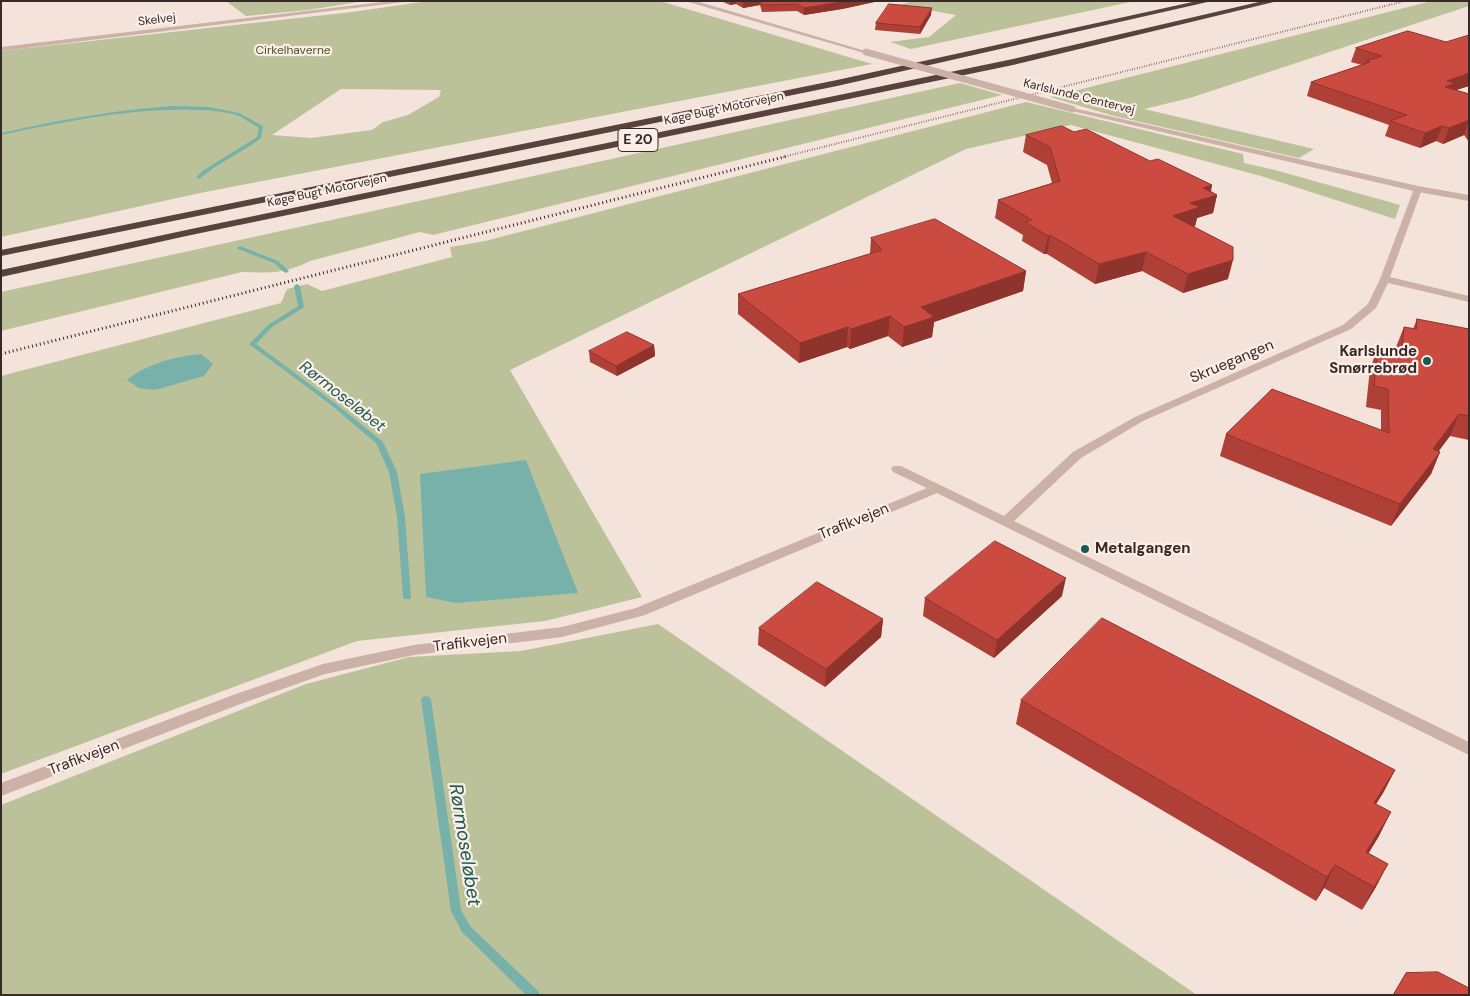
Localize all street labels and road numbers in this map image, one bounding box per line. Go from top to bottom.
street label: Skelvej [137,11,177,29]
street label: Karlslunde Centervej [1022,76,1136,118]
street label: Køge Bugt Motorvejen [663,89,785,129]
road number: E 20 [618,128,658,152]
street label: Køge Bugt Motorvejen [266,171,388,211]
street label: Skruegangen [1187,336,1277,388]
street label: Trafikvejen [816,500,892,544]
street label: Trafikvejen [432,630,508,656]
street label: Trafikvejen [46,736,122,780]

